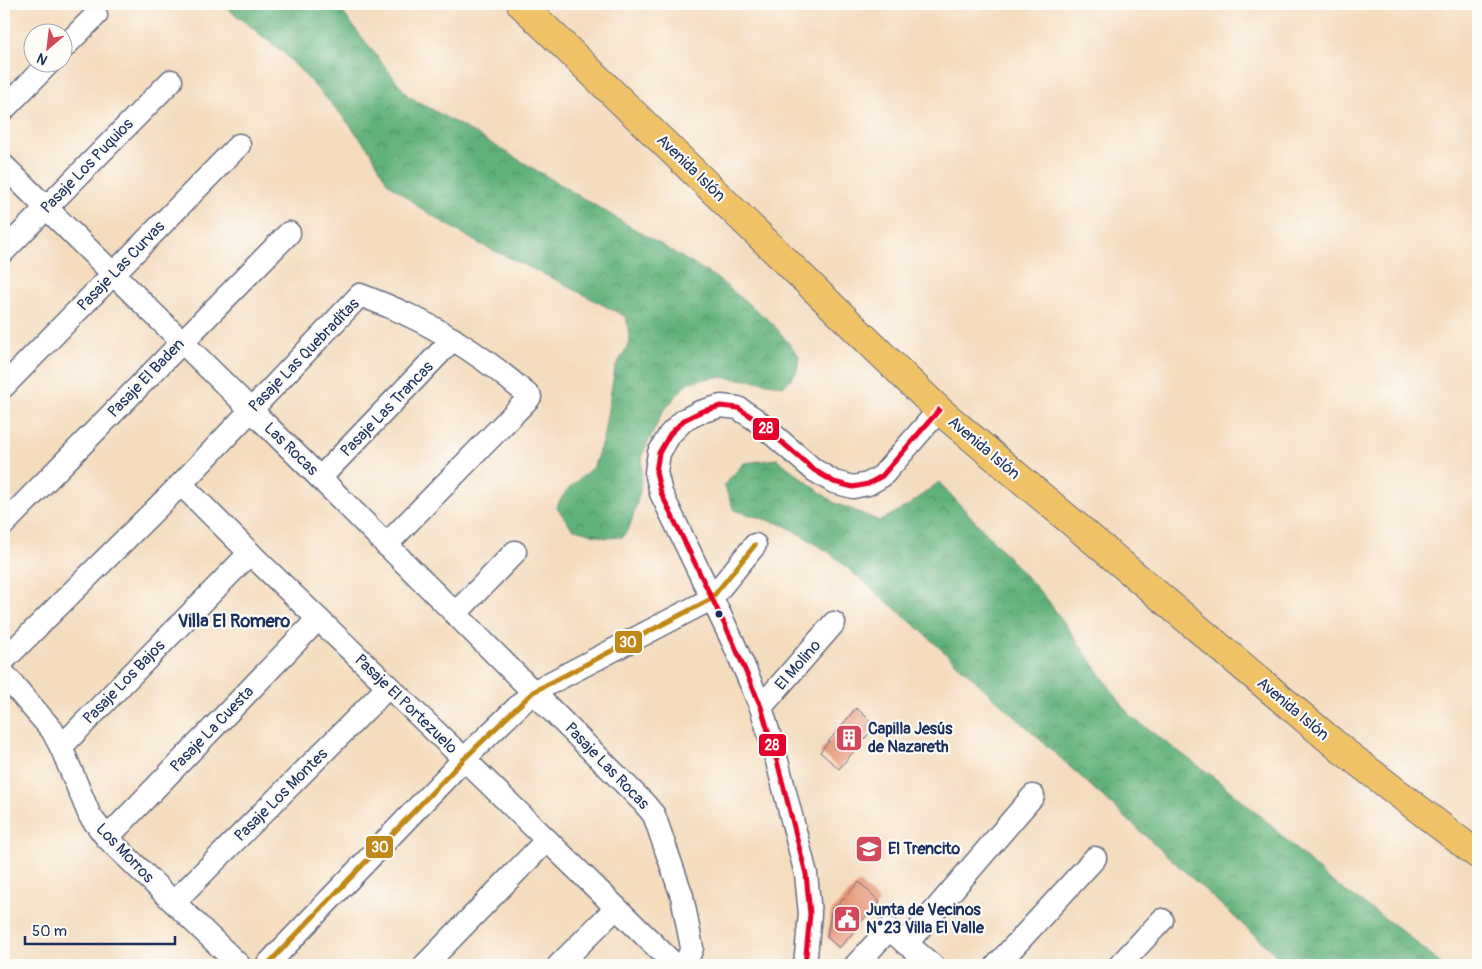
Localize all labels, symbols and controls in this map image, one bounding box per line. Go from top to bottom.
north arrow [22,22,72,72]
text: N [34,49,50,69]
street label: Pasaje Los Puquios [37,114,137,218]
street label: Avenida Islón [652,130,730,206]
street label: Pasaje Las Curvas [73,217,169,315]
street label: Pasaje Las Quebraditas [244,294,364,416]
street label: Pasaje El Baden [103,334,189,422]
street label: Pasaje Las Trancas [336,357,438,461]
street label: Avenida Islón [944,412,1024,484]
line badge: 28 [752,417,780,441]
street label: Las Rocas [260,418,322,480]
text: 28 [759,420,773,437]
unlabelled marker [714,609,724,619]
district label: Villa El Romero [178,610,291,633]
line badge: 30 [614,630,643,654]
text: 30 [619,634,637,651]
street label: El Molino [771,635,826,694]
street label: Pasaje Los Bajos [79,636,169,728]
street label: Pasaje El Portezuelo [350,650,462,758]
street label: Avenida Islón [1253,673,1333,745]
street label: Pasaje La Cuesta [166,682,258,776]
street label: Pasaje Las Rocas [561,718,653,814]
place label: Capilla Jesús de Nazareth [868,719,953,757]
building icon: Capilla Jesús de Nazareth [834,723,864,753]
line badge: 28 [758,733,787,757]
text: 28 [765,737,779,754]
street label: Pasaje Los Montes [230,744,332,846]
street label: Los Morros [92,819,158,887]
school or university icon: El Trencito [854,834,884,864]
line badge: 30 [365,835,394,859]
text: 30 [371,839,389,856]
place label: El Trencito [888,839,960,859]
place label: Junta de Vecinos N°23 Villa El Valle [866,900,985,938]
public building icon: Junta de Vecinos N°23 Villa El Valle [832,904,862,934]
scale bar [25,914,175,946]
text: 50 m [32,922,67,941]

